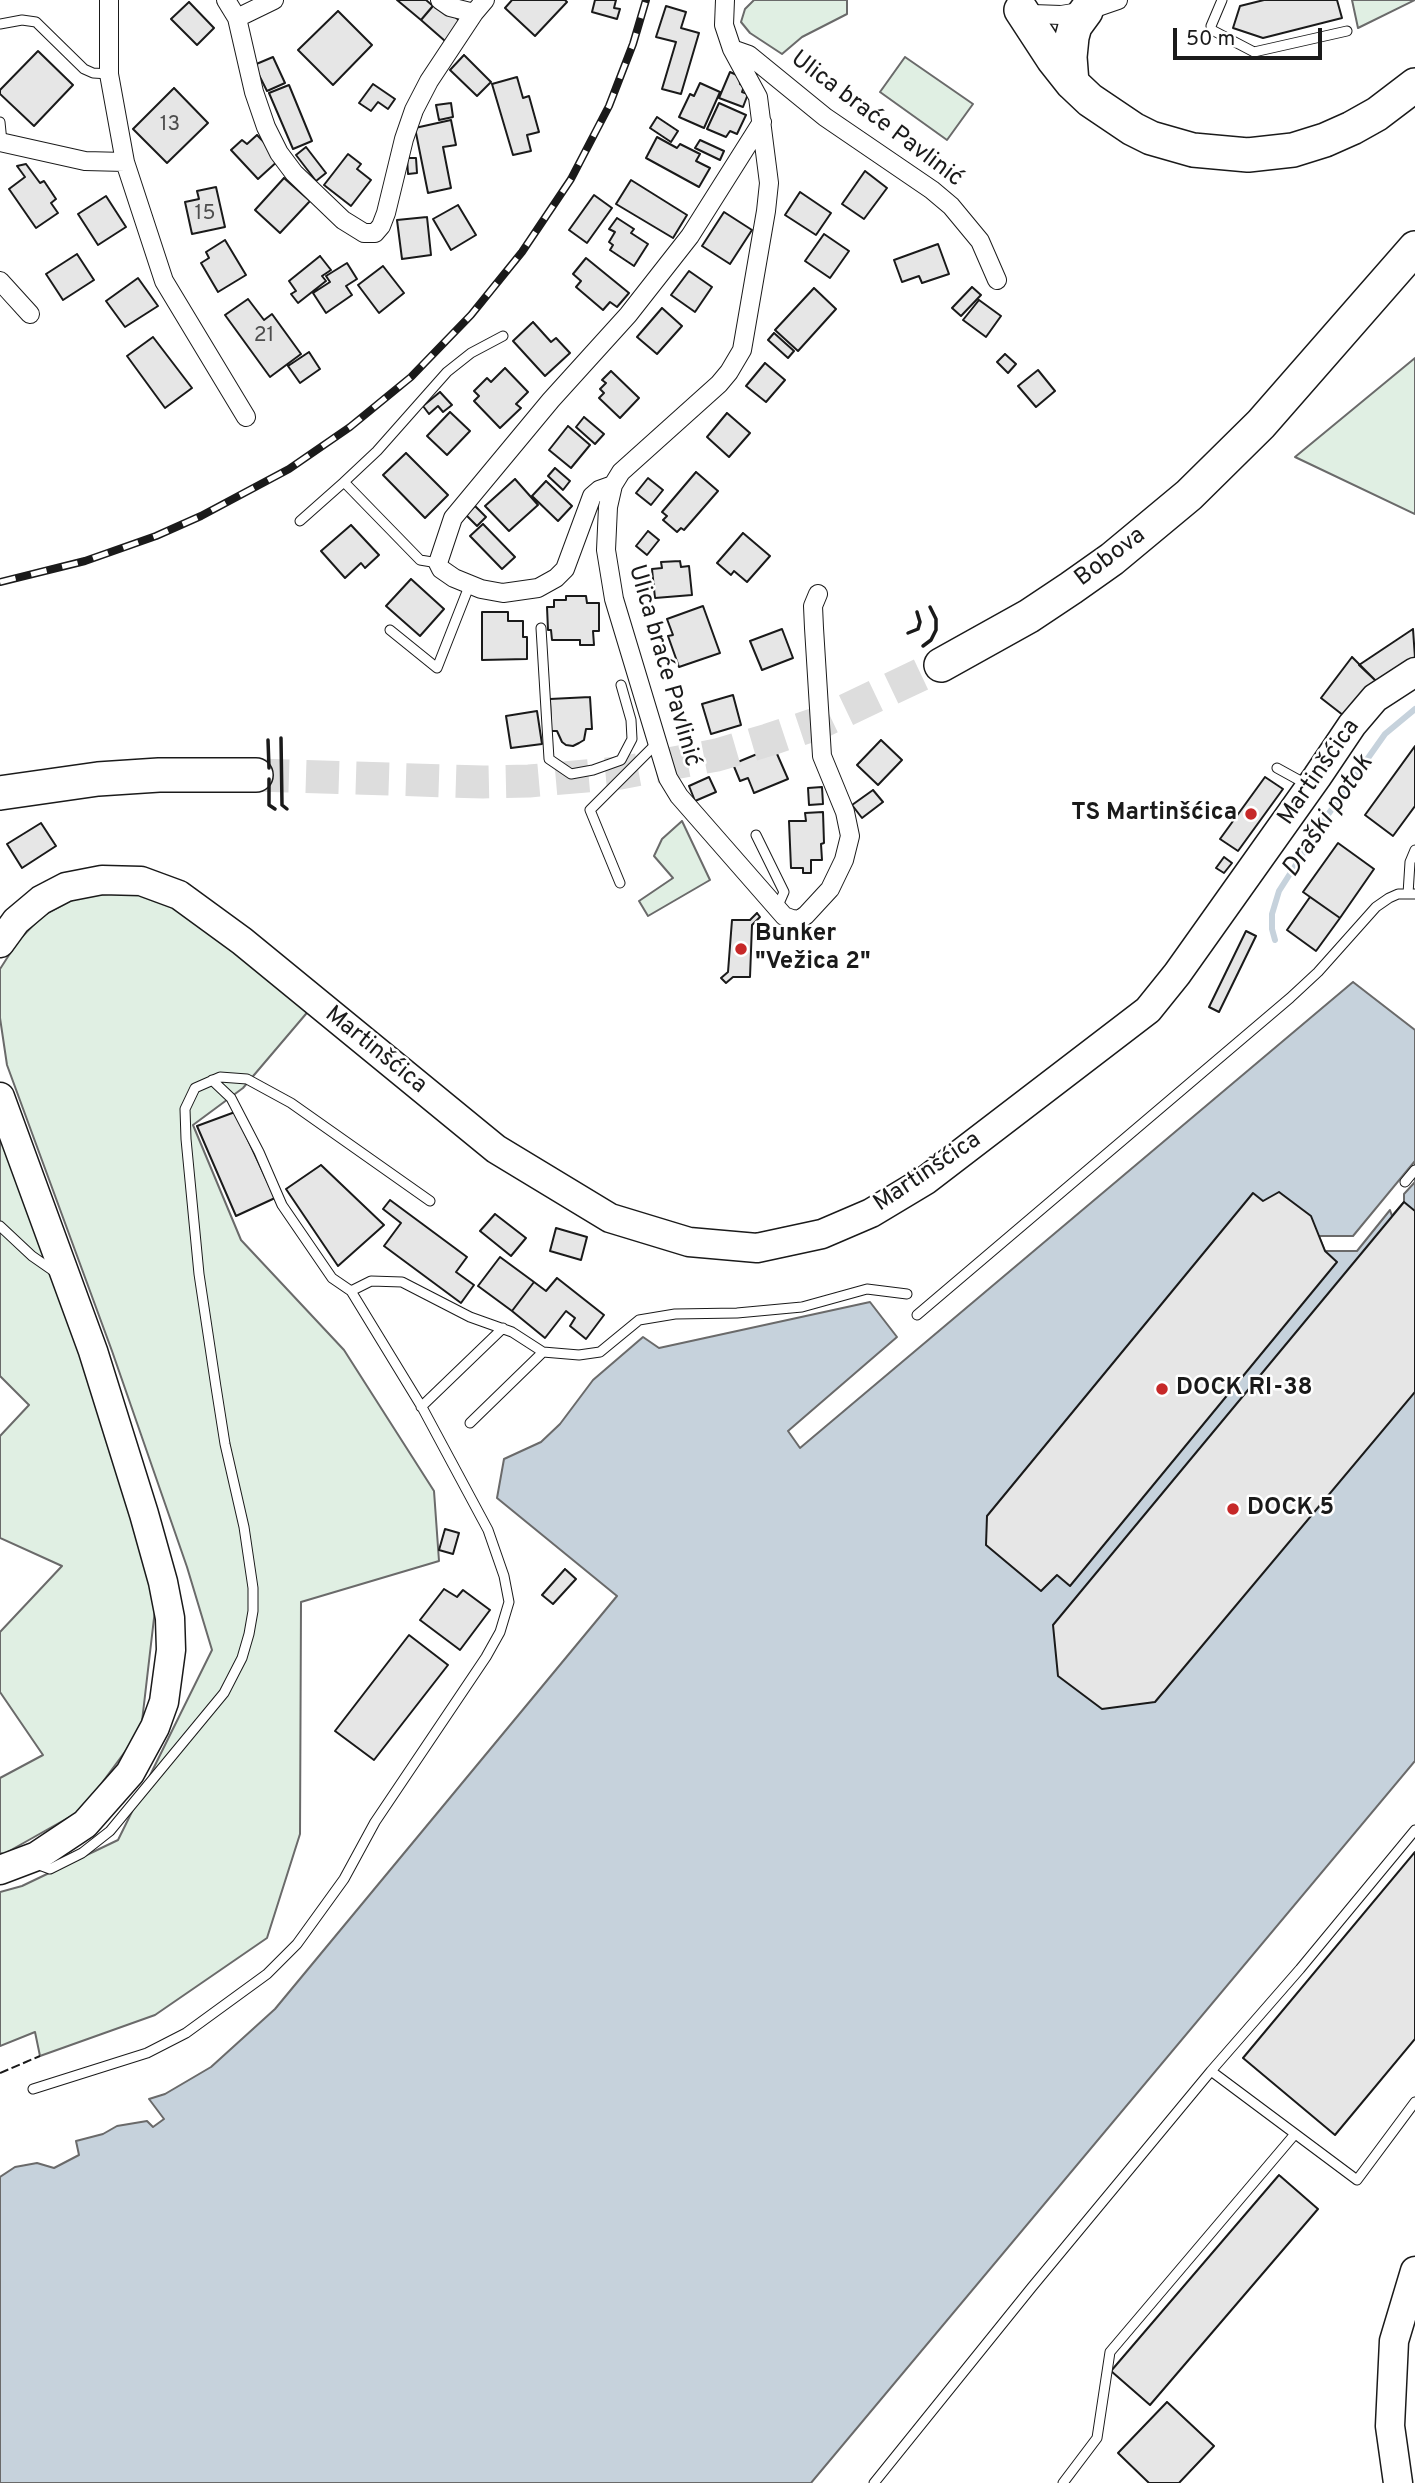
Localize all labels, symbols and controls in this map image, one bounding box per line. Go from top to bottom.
scale bar [1177,14,1326,58]
text: 50 m [1186,26,1235,53]
street label: Ulica braće Pavlinić [784,46,968,194]
house number: 13 [160,113,180,139]
house number: 15 [195,202,215,228]
house number: 21 [254,324,274,350]
street label: Bobova [1070,522,1152,594]
street label: Ulica braće Pavlinić [620,562,706,770]
street label: Martinšćica [1273,714,1367,832]
water label: Draški potok [1277,750,1381,884]
place label: TS Martinšćica [1071,800,1237,828]
marker: TS Martinšćica [1243,806,1259,822]
place label: Bunker "Vežica 2" [755,921,871,977]
marker: Bunker "Vežica 2" [733,941,749,957]
street label: Martinšćica [318,1001,432,1101]
street label: Martinšćica [869,1127,987,1219]
place label: DOCK RI-38 [1176,1375,1313,1403]
marker: DOCK RI-38 [1154,1381,1170,1397]
place label: DOCK 5 [1247,1495,1334,1523]
marker: DOCK 5 [1225,1501,1241,1517]

